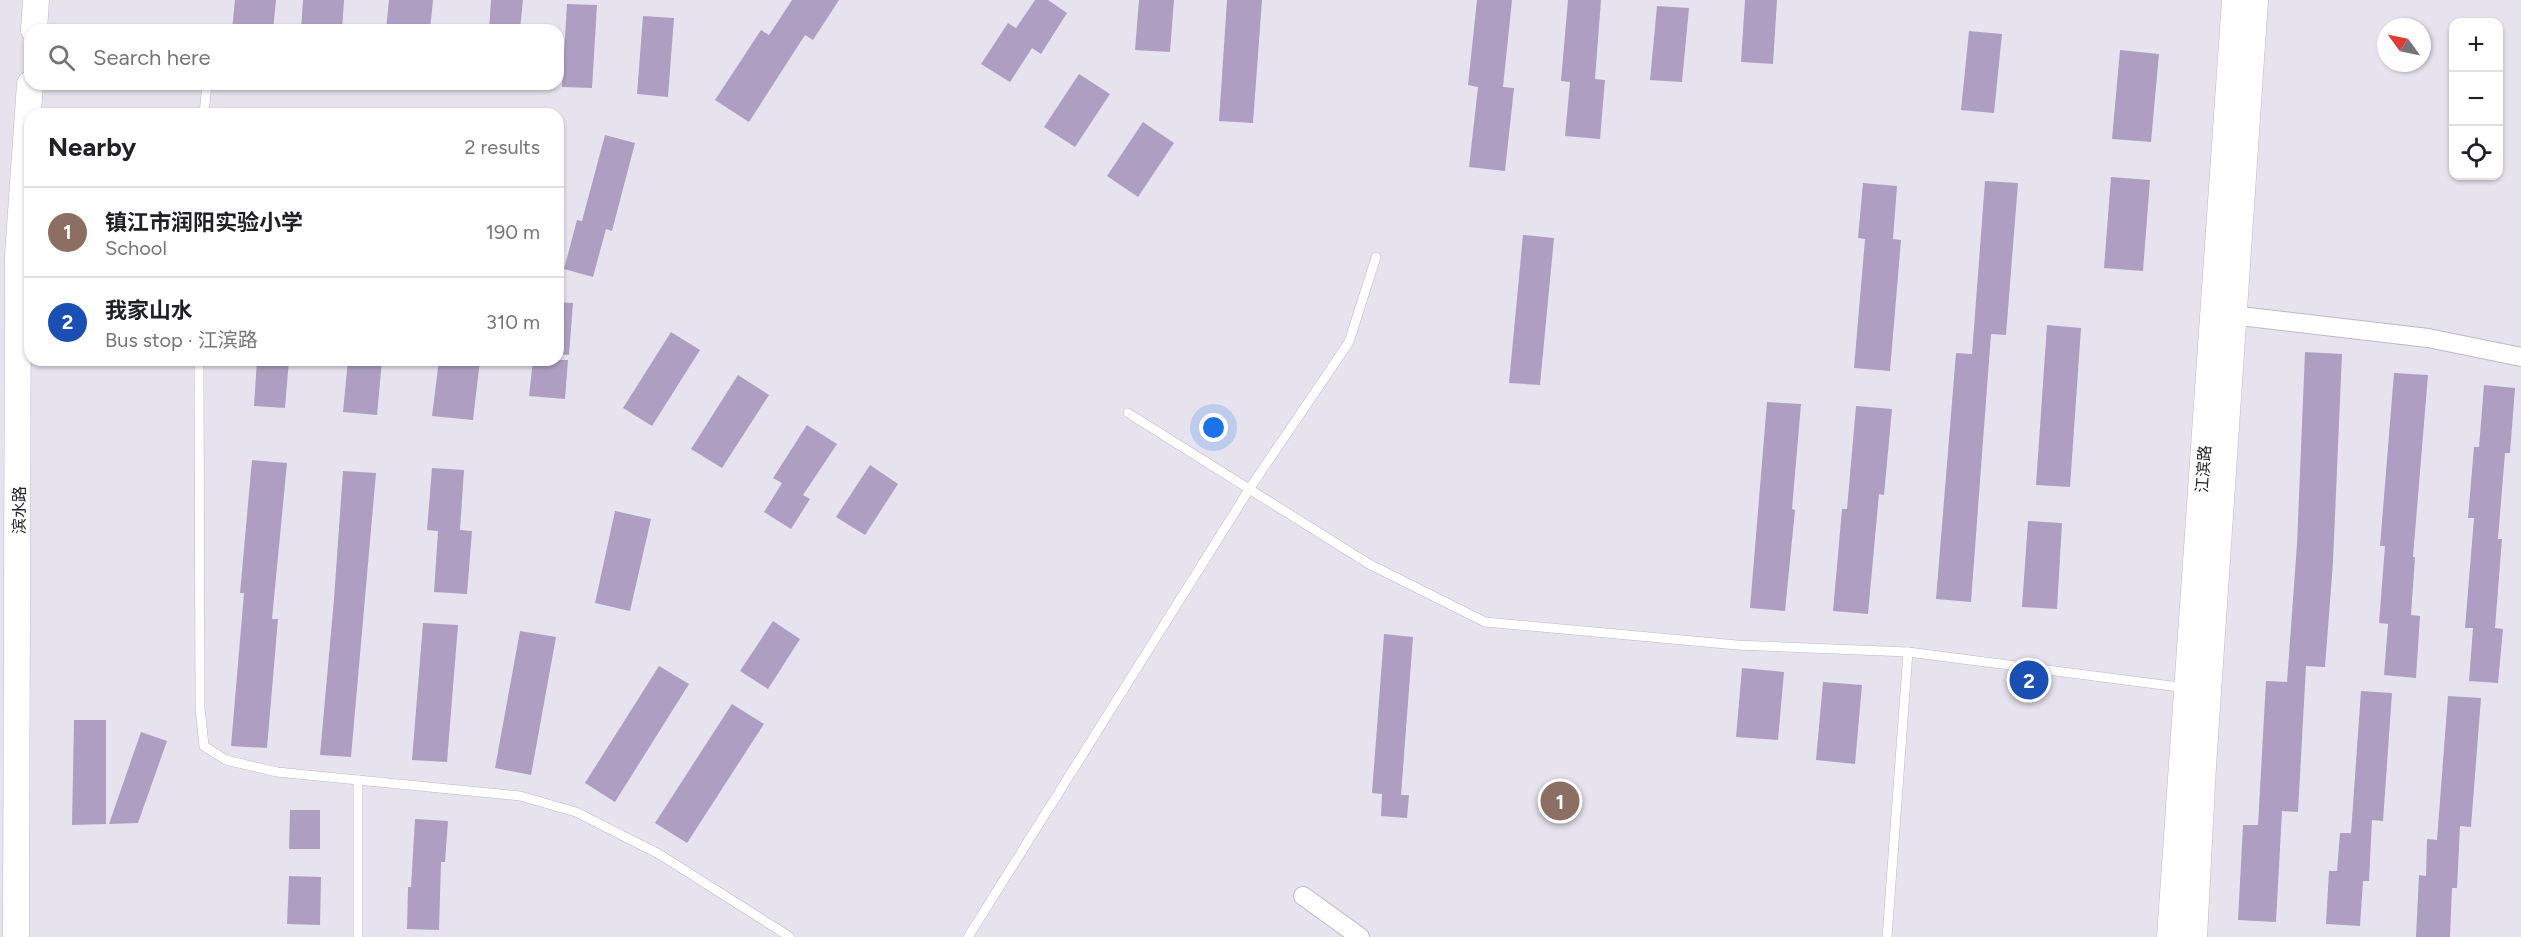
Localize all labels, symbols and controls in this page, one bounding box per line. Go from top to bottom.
north arrow [2377,18,2431,72]
map controls [2449,18,2503,180]
button: + [2449,18,2503,72]
search box [24,24,564,90]
icon: search [45,41,78,74]
text: Search here [93,44,211,71]
button: − [2449,72,2503,126]
button: locate [2449,126,2503,180]
text: Nearby [48,131,136,163]
text: 2 results [464,135,540,159]
text: 镇江市润阳实验小学 [105,209,303,236]
text: 1 [63,220,72,244]
text: 190 m [486,220,540,244]
text: School [105,236,167,260]
text: 我家山水 [105,297,193,324]
text: 2 [62,310,73,334]
text: 310 m [486,310,540,334]
text: Bus stop · 江滨路 [105,328,258,352]
your location [1199,413,1228,442]
street label: 江滨路 [2192,444,2215,494]
street label: 滨水路 [10,486,29,534]
pin: 2 [2010,658,2048,702]
pin: 1 [1540,778,1580,824]

